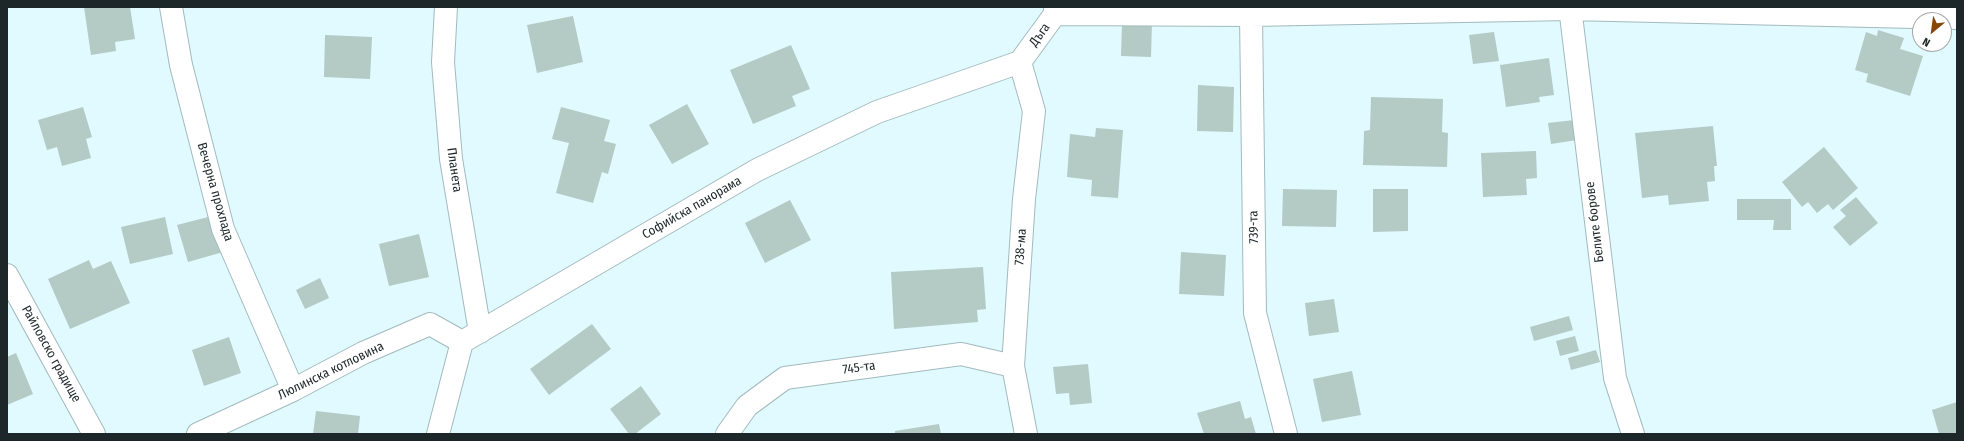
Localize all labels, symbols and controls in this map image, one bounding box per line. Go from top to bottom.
north arrow [1912,12,1952,52]
street label: Дъга [1026,20,1054,50]
text: N [1920,35,1932,49]
street label: Вечерна прохлада [193,141,237,243]
street label: Планета [443,147,465,193]
street label: Софийска панорама [640,173,744,243]
street label: Белите борове [1582,181,1608,263]
street label: 739-та [1246,210,1262,244]
street label: 738-ма [1012,228,1030,266]
street label: Райловско градище [18,303,84,405]
street label: Люлинска котловина [276,339,386,403]
street label: 745-та [842,358,876,378]

